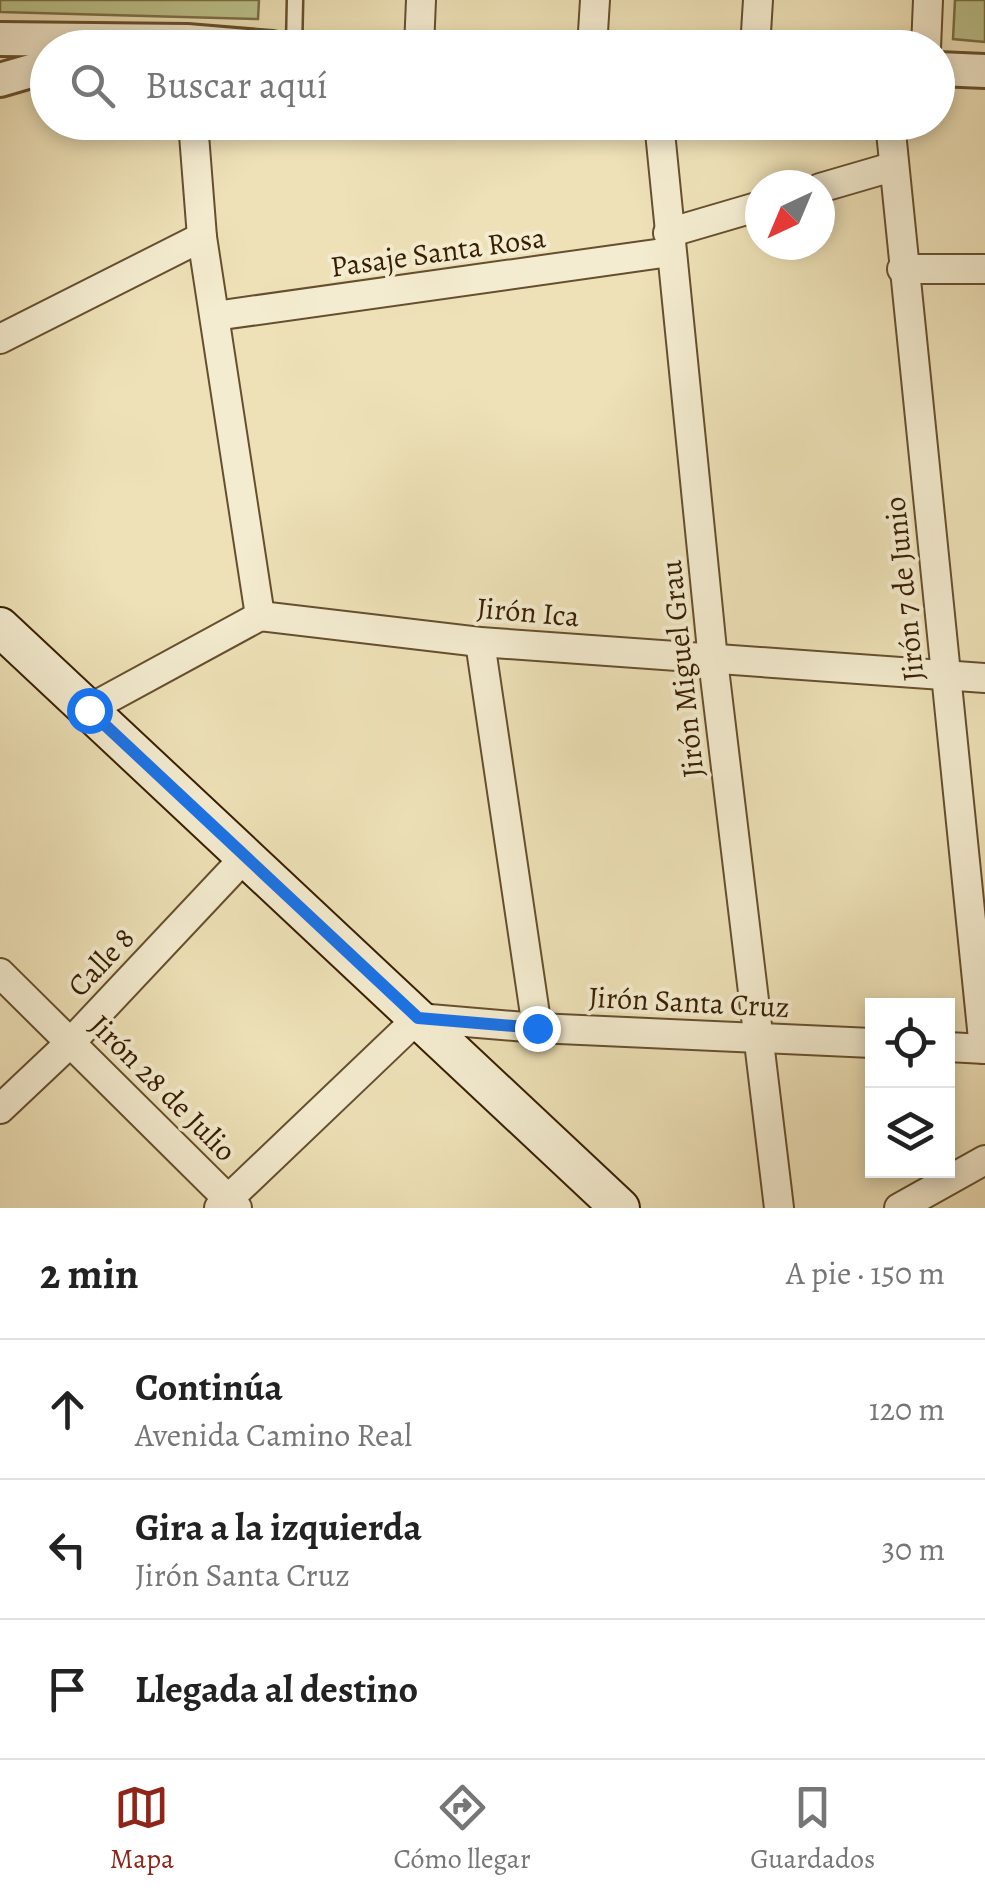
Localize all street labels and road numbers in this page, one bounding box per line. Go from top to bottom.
street label: Pasaje Santa Rosa [328,217,548,287]
street label: Jirón 7 de Junio [874,495,934,683]
street label: Jirón Miguel Grau [651,557,713,780]
street label: Jirón Ica [475,588,581,636]
street label: Calle 8 [59,919,143,1005]
street label: Jirón Santa Cruz [587,977,791,1027]
street label: Jirón 28 de Julio [81,1006,245,1170]

